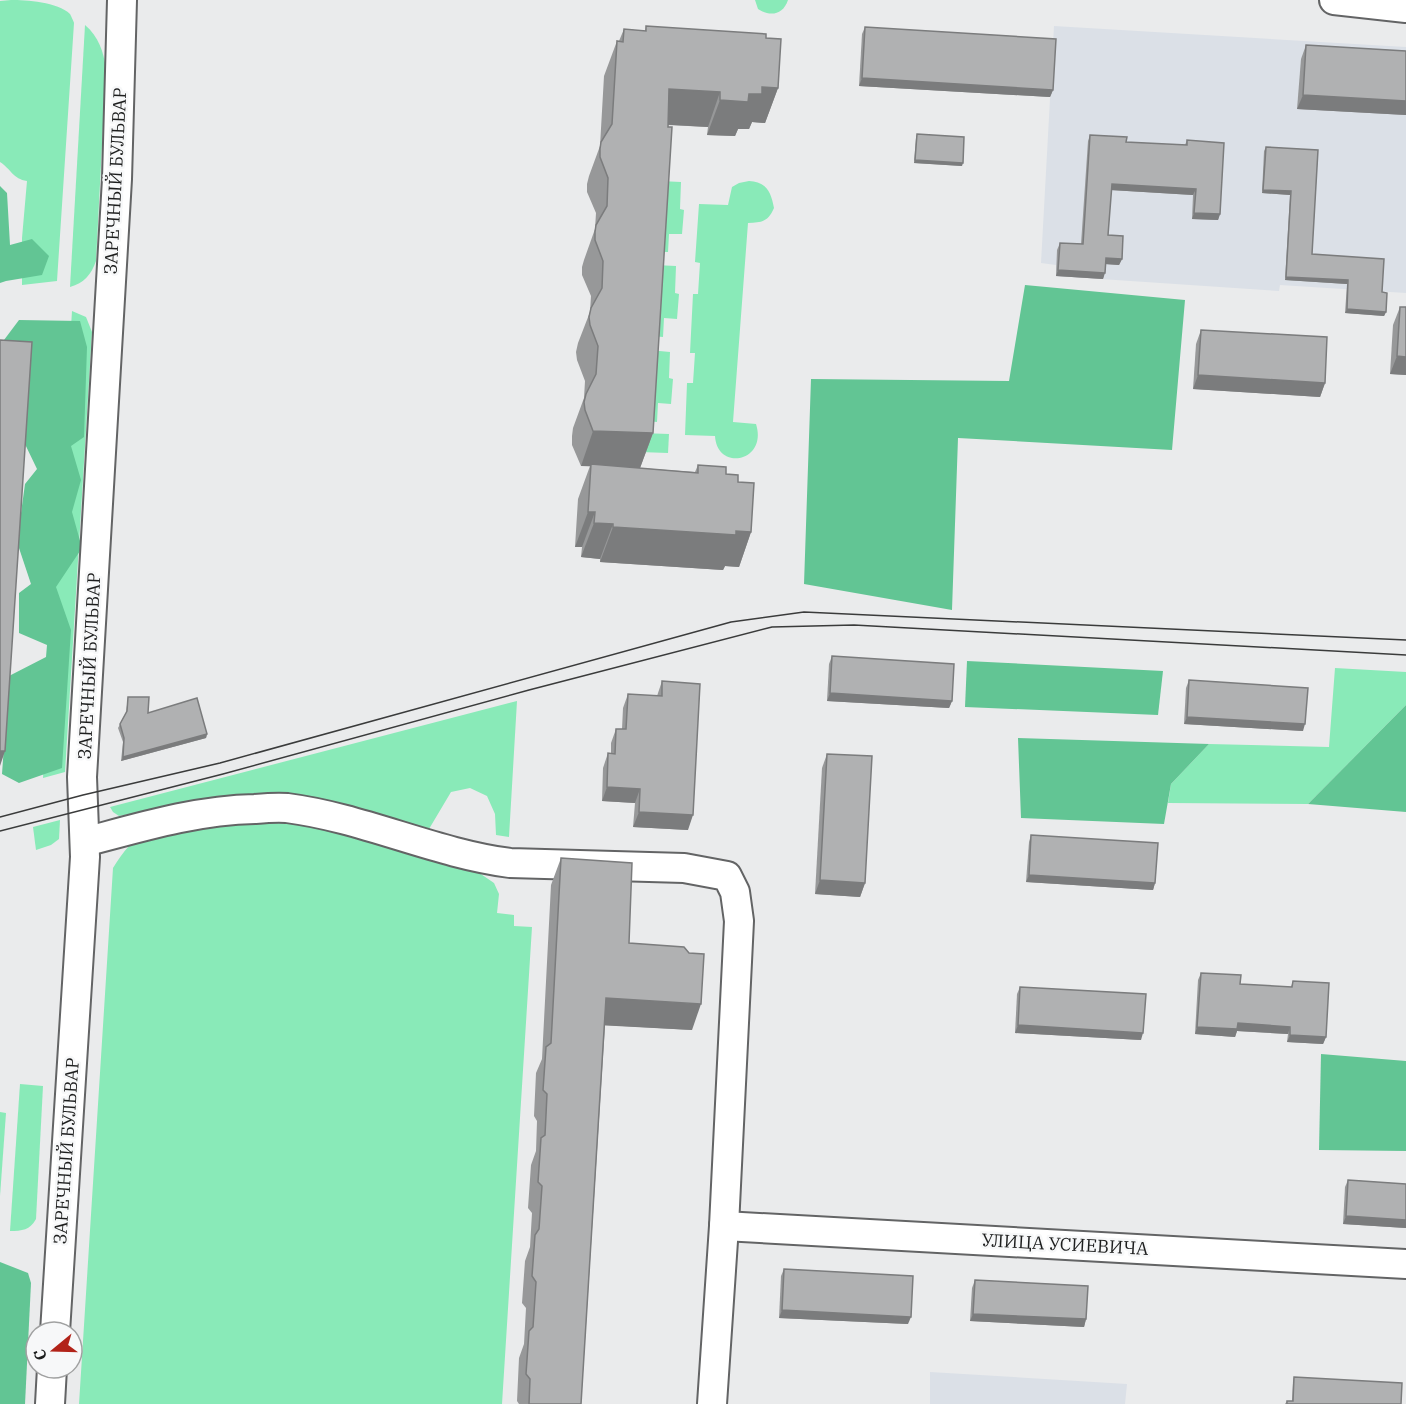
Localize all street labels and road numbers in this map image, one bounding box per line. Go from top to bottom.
street label: ЗАРЕЧНЫЙ БУЛЬВАР [99,87,131,275]
street label: ЗАРЕЧНЫЙ БУЛЬВАР [73,572,105,760]
street label: ЗАРЕЧНЫЙ БУЛЬВАР [48,1057,84,1245]
street label: УЛИЦА УСИЕВИЧА [981,1228,1150,1260]

